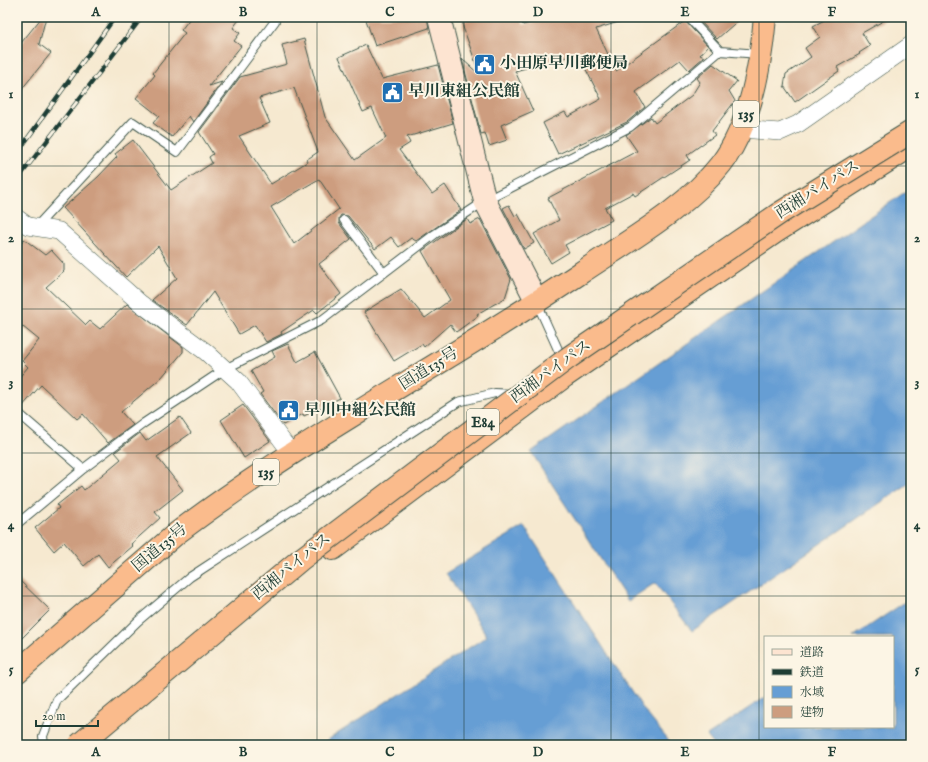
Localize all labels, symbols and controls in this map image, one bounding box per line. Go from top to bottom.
text: A [91,4,102,21]
text: B [239,4,248,21]
text: C [385,4,395,21]
text: D [533,4,544,21]
text: E [680,4,690,21]
text: F [828,4,837,21]
public building icon: 小田原早川郵便局 [471,51,497,77]
place label: 小田原早川郵便局 [500,54,628,74]
public building icon: 早川東組公民館 [380,79,406,105]
place label: 早川東組公民館 [408,82,520,102]
text: 1 [9,86,14,103]
text: 1 [915,86,920,103]
road number: 135 [733,101,759,127]
street label: 西湘バイパス [772,156,864,224]
text: 2 [8,230,14,247]
text: 2 [914,230,920,247]
street label: 西湘バイパス [506,336,596,408]
street label: 国道135号 [396,343,462,395]
text: 3 [9,374,14,391]
text: 3 [915,374,920,391]
public building icon: 早川中組公民館 [276,398,302,424]
place label: 早川中組公民館 [304,401,416,421]
road number: E84 [467,409,499,435]
road number: 135 [253,459,279,485]
text: 4 [8,517,15,534]
text: 4 [914,517,921,534]
street label: 国道135号 [128,519,192,577]
street label: 西湘バイパス [249,529,335,605]
legend [764,636,894,728]
text: 道路 [800,645,824,660]
text: 5 [9,661,14,678]
text: 5 [915,661,920,678]
text: 鉄道 [799,665,824,680]
text: 水域 [800,685,824,700]
scale bar [36,702,98,728]
text: 建物 [800,705,824,720]
text: 20 m [42,709,65,724]
text: A [91,744,102,761]
text: B [239,744,248,761]
text: C [385,744,395,761]
text: D [533,744,544,761]
text: E [680,744,690,761]
text: F [828,744,837,761]

